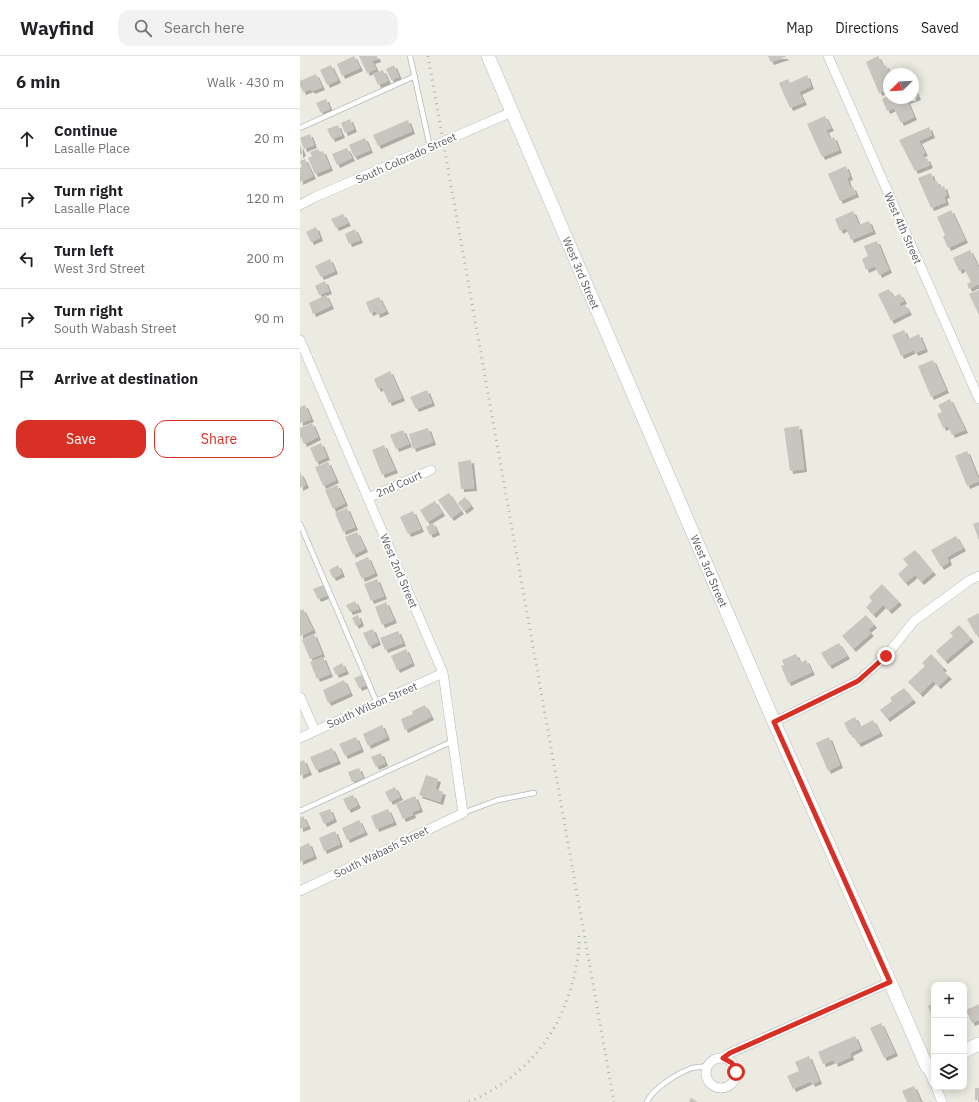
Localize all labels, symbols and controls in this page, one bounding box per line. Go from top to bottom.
search box [118,10,398,46]
text: Wayfind [20,16,94,40]
icon: search [132,17,154,39]
text: Search here [164,18,244,37]
text: Map [786,19,813,37]
text: Directions [835,19,899,37]
text: Saved [921,19,959,37]
north arrow [883,68,919,104]
text: 6 min [16,71,60,93]
text: Walk · 430 m [207,74,284,91]
text: Continue [54,121,118,140]
icon: ahead [16,128,38,150]
street label: South Colorado Street [353,129,459,187]
text: 20 m [254,130,284,147]
text: Lasalle Place [54,140,130,157]
text: Turn right [54,181,123,200]
icon: right [16,188,38,210]
text: 120 m [246,190,284,207]
street label: West 4th Street [881,190,925,266]
text: Lasalle Place [54,200,130,217]
street label: West 3rd Street [559,235,603,311]
text: Turn left [54,241,114,260]
icon: left [16,248,38,270]
text: 200 m [246,250,284,267]
text: West 3rd Street [54,260,145,277]
text: Turn right [54,301,123,320]
icon: right [16,308,38,330]
text: 90 m [254,310,284,327]
text: South Wabash Street [54,320,177,337]
icon: arrive [16,368,38,390]
text: Arrive at destination [54,369,198,388]
button: Save [16,420,146,458]
button: Share [154,420,284,458]
street label: 2nd Court [374,468,424,500]
street label: West 2nd Street [377,532,421,610]
street label: West 3rd Street [687,533,731,609]
route end [877,647,895,665]
street label: South Wilson Street [325,679,420,731]
street label: South Wabash Street [331,823,431,881]
map controls [931,982,967,1090]
button: + [931,982,967,1018]
button: − [931,1018,967,1054]
button: layers [931,1054,967,1090]
route start [727,1063,745,1081]

